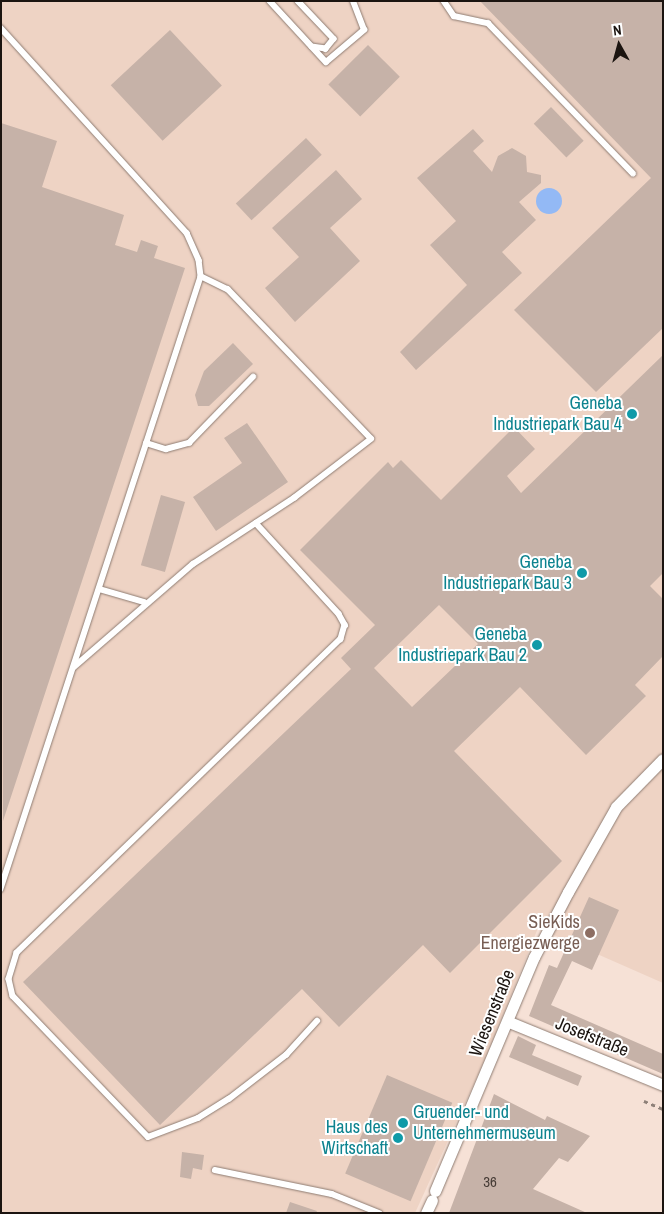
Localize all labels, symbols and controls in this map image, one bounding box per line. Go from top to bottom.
north arrow [594,20,644,70]
text: N [612,21,622,40]
place label: Geneba Industriepark Bau 4 [493,393,622,436]
marker: Geneba Industriepark Bau 4 [626,408,638,420]
place label: Geneba Industriepark Bau 3 [443,552,572,594]
marker: Geneba Industriepark Bau 3 [576,567,588,579]
place label: Geneba Industriepark Bau 2 [398,624,527,666]
marker: Geneba Industriepark Bau 2 [531,639,543,651]
place label: SieKids Energiezwerge [481,912,580,954]
marker: SieKids Energiezwerge [584,927,596,939]
street label: Wiesenstraße [465,966,519,1060]
street label: Josefstraße [552,1013,632,1061]
place label: Gruender- und Unternehmermuseum [413,1102,556,1144]
place label: Haus des Wirtschaft [322,1117,388,1160]
marker: Gruender- und Unternehmermuseum [397,1117,409,1129]
marker: Haus des Wirtschaft [392,1132,404,1144]
house number: 36 [483,1173,497,1191]

